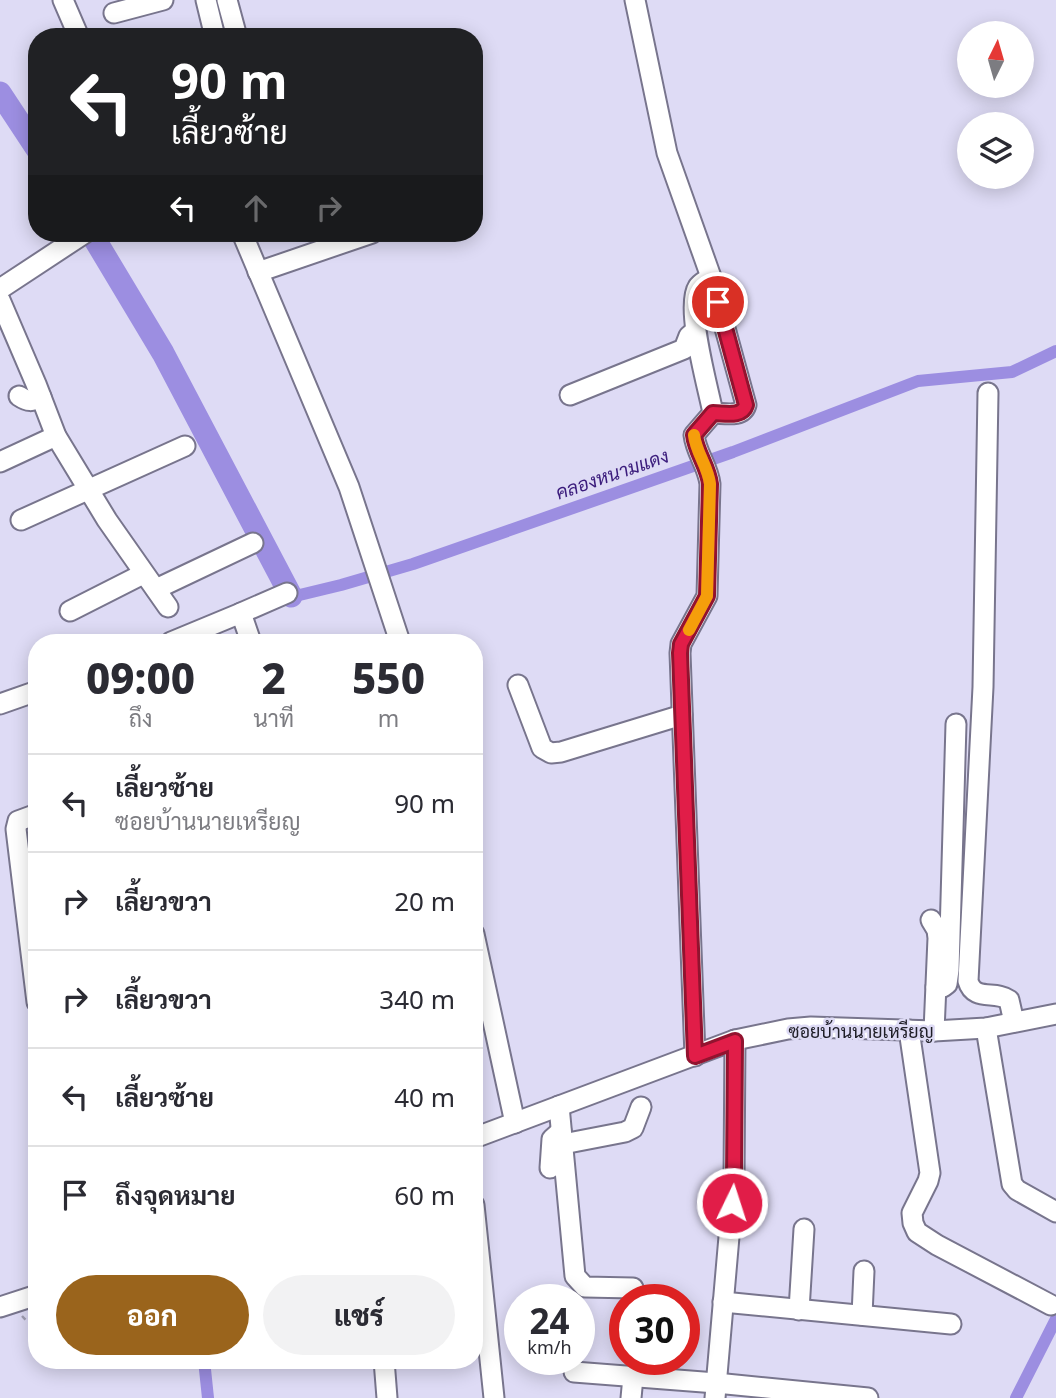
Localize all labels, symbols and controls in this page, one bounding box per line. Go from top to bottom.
north arrow [957,21,1034,98]
map controls [957,21,1034,189]
text: 90 m [171,47,288,113]
icon: left [56,56,147,147]
text: เลี้ยวซ้าย [171,110,288,153]
button: layers [957,112,1034,189]
icon: left [164,189,202,227]
icon: ahead [237,189,275,227]
icon: right [310,189,348,227]
pin [688,272,748,332]
icon: arrive [699,283,737,321]
water label: คลองหนามแดง [552,442,672,506]
text: 09:00 [86,649,195,706]
text: 2 [261,649,286,706]
text: 550 [352,649,425,706]
text: ถึง [129,702,152,734]
text: นาที [253,702,294,734]
text: m [378,702,399,734]
text: เลี้ยวซ้าย [115,769,214,805]
icon: left [56,784,94,822]
text: 90 m [394,785,455,821]
text: ซอยบ้านนายเหรียญ [115,805,301,837]
icon: right [56,882,94,920]
text: เลี้ยวขวา [115,883,212,919]
text: 20 m [394,883,455,919]
icon: right [56,980,94,1018]
text: เลี้ยวขวา [115,981,212,1017]
text: 340 m [379,981,455,1017]
street label: ซอยบ้านนายเหรียญ [788,1019,934,1043]
icon: left [56,1078,94,1116]
text: เลี้ยวซ้าย [115,1079,214,1115]
text: 40 m [394,1079,455,1115]
position arrow [695,1166,769,1240]
icon: arrive [56,1176,94,1214]
text: ถึงจุดหมาย [115,1177,236,1213]
text: 60 m [394,1177,455,1213]
button: ออก [56,1275,249,1355]
button: แชร์ [263,1275,455,1355]
speed limit sign: 30 [609,1284,700,1375]
text: 24 [529,1297,570,1344]
text: km/h [527,1335,572,1359]

